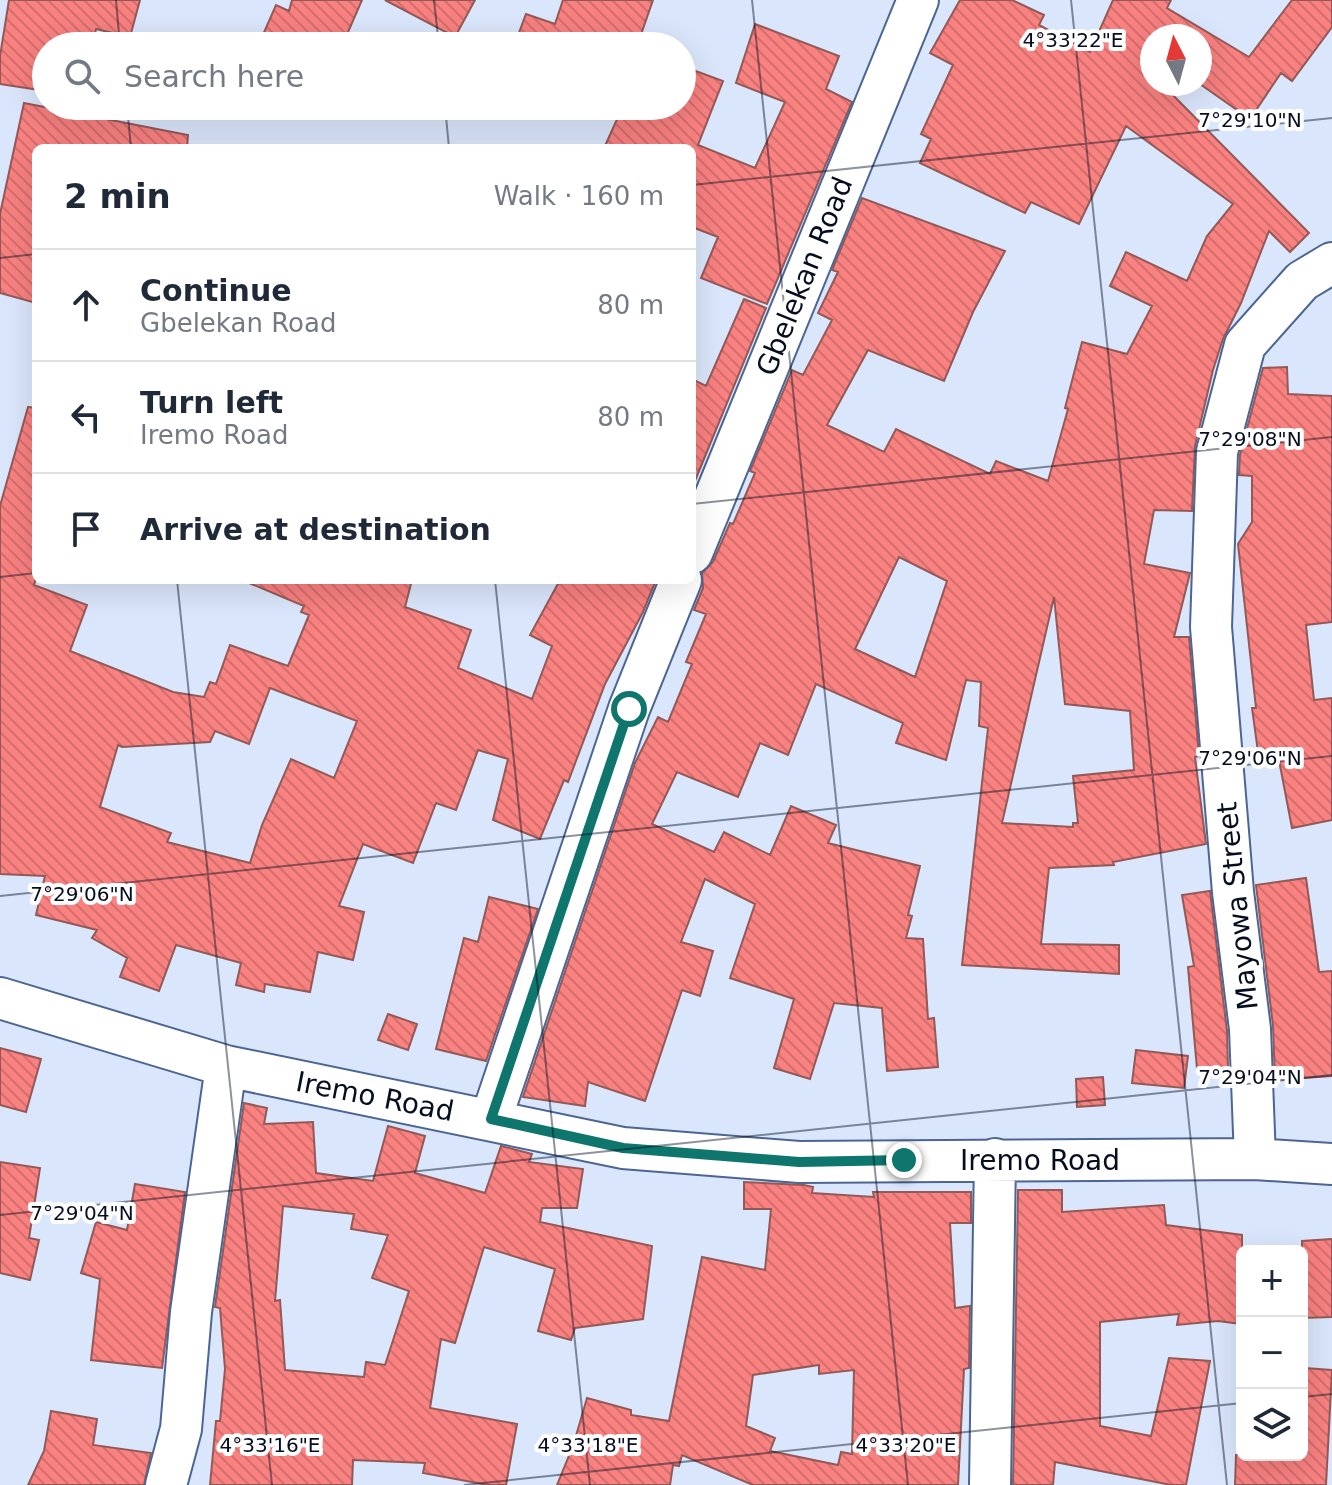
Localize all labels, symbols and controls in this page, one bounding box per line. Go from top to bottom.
north arrow [1140,24,1212,96]
text: 4°33'22"E [1023,28,1123,52]
search box [32,32,696,120]
icon: search [60,54,104,98]
text: Search here [124,59,304,94]
text: 7°29'10"N [1198,108,1302,132]
street label: Gbelekan Road [750,172,859,380]
text: 2 min [64,176,171,216]
text: Walk · 160 m [494,181,664,211]
text: Continue [140,273,292,308]
icon: ahead [64,283,108,327]
text: 80 m [597,290,664,320]
text: Gbelekan Road [140,308,336,338]
text: Turn left [140,385,283,420]
icon: left [64,395,108,439]
text: 80 m [597,402,664,432]
text: Iremo Road [140,420,289,450]
text: 7°29'08"N [1198,427,1302,451]
icon: arrive [64,507,108,551]
text: Arrive at destination [140,512,491,547]
route start [611,691,647,727]
text: 7°29'06"N [1198,746,1302,770]
street label: Mayowa Street [1210,800,1265,1012]
text: 7°29'06"N [30,882,134,906]
street label: Iremo Road [293,1065,457,1128]
text: 7°29'04"N [1198,1065,1302,1089]
route end [886,1142,922,1178]
street label: Iremo Road [960,1144,1120,1177]
text: 7°29'04"N [30,1201,134,1225]
map controls [1236,1245,1308,1461]
button: + [1236,1245,1308,1317]
button: − [1236,1317,1308,1389]
button: layers [1236,1389,1308,1461]
text: 4°33'16"E [220,1433,320,1457]
text: 4°33'18"E [538,1433,638,1457]
text: 4°33'20"E [856,1433,956,1457]

